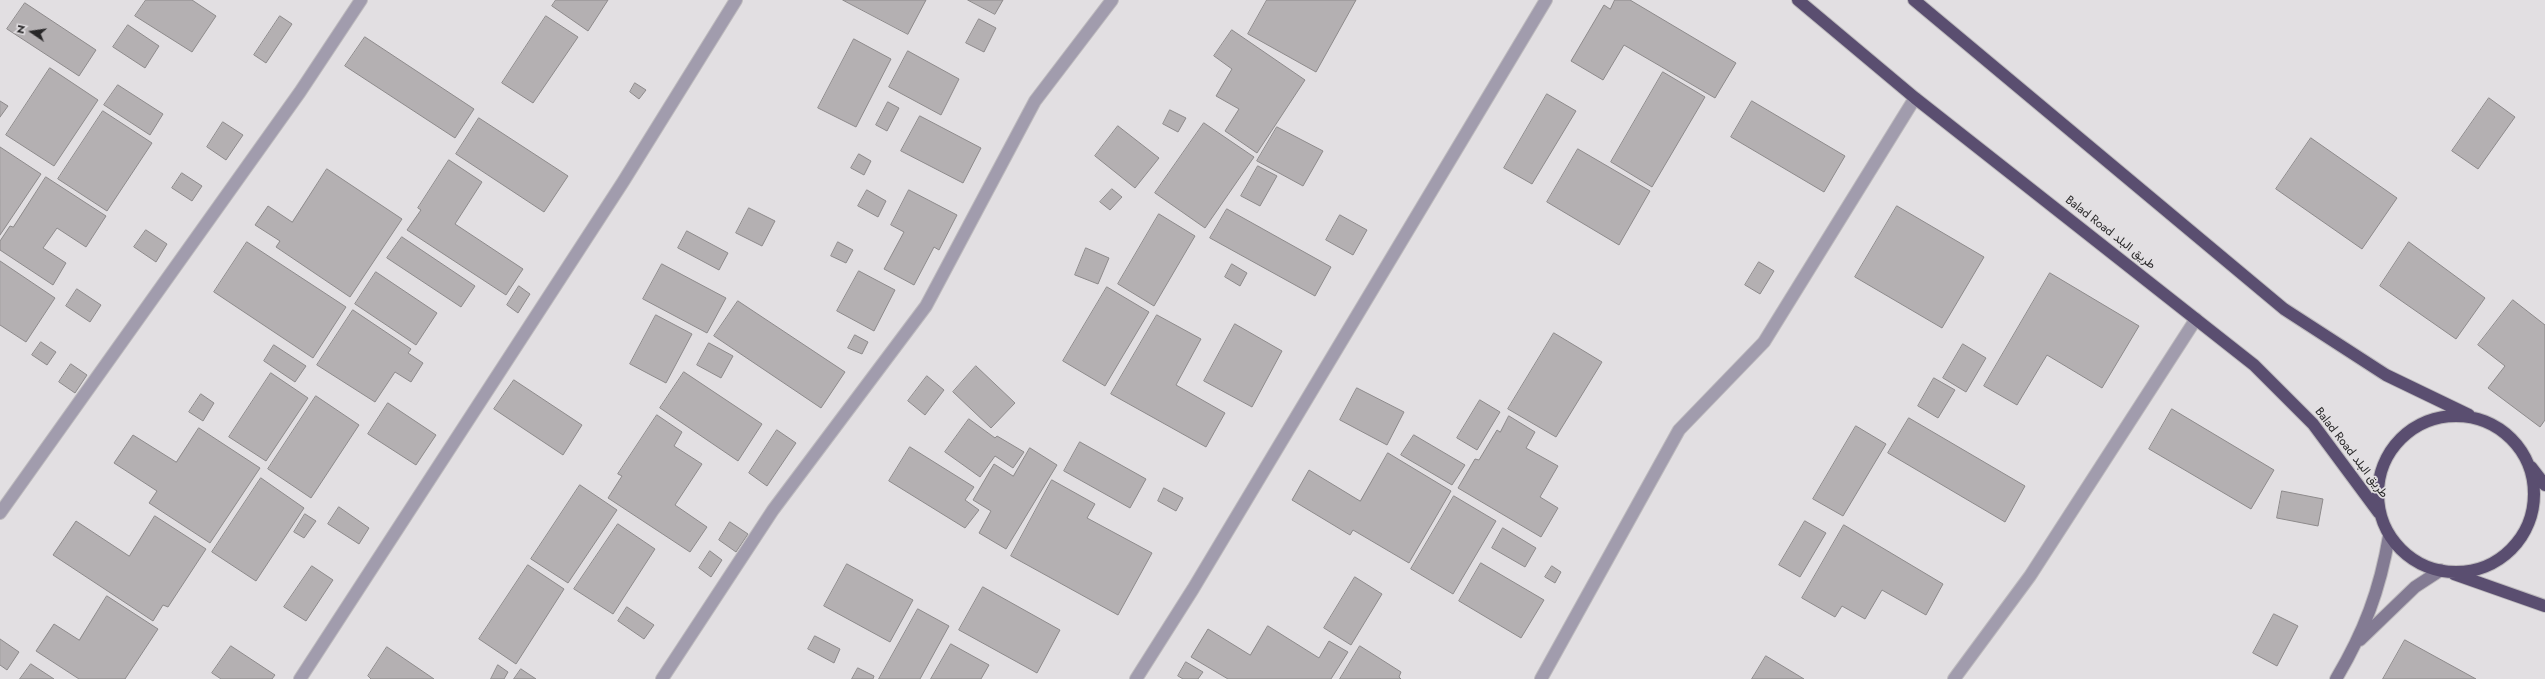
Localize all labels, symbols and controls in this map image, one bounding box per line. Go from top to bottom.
north arrow [12,12,52,52]
text: N [12,23,29,35]
street label: Balad Road طريق البلد [2062,193,2158,273]
street label: Balad Road طريق البلد [2311,405,2391,501]

